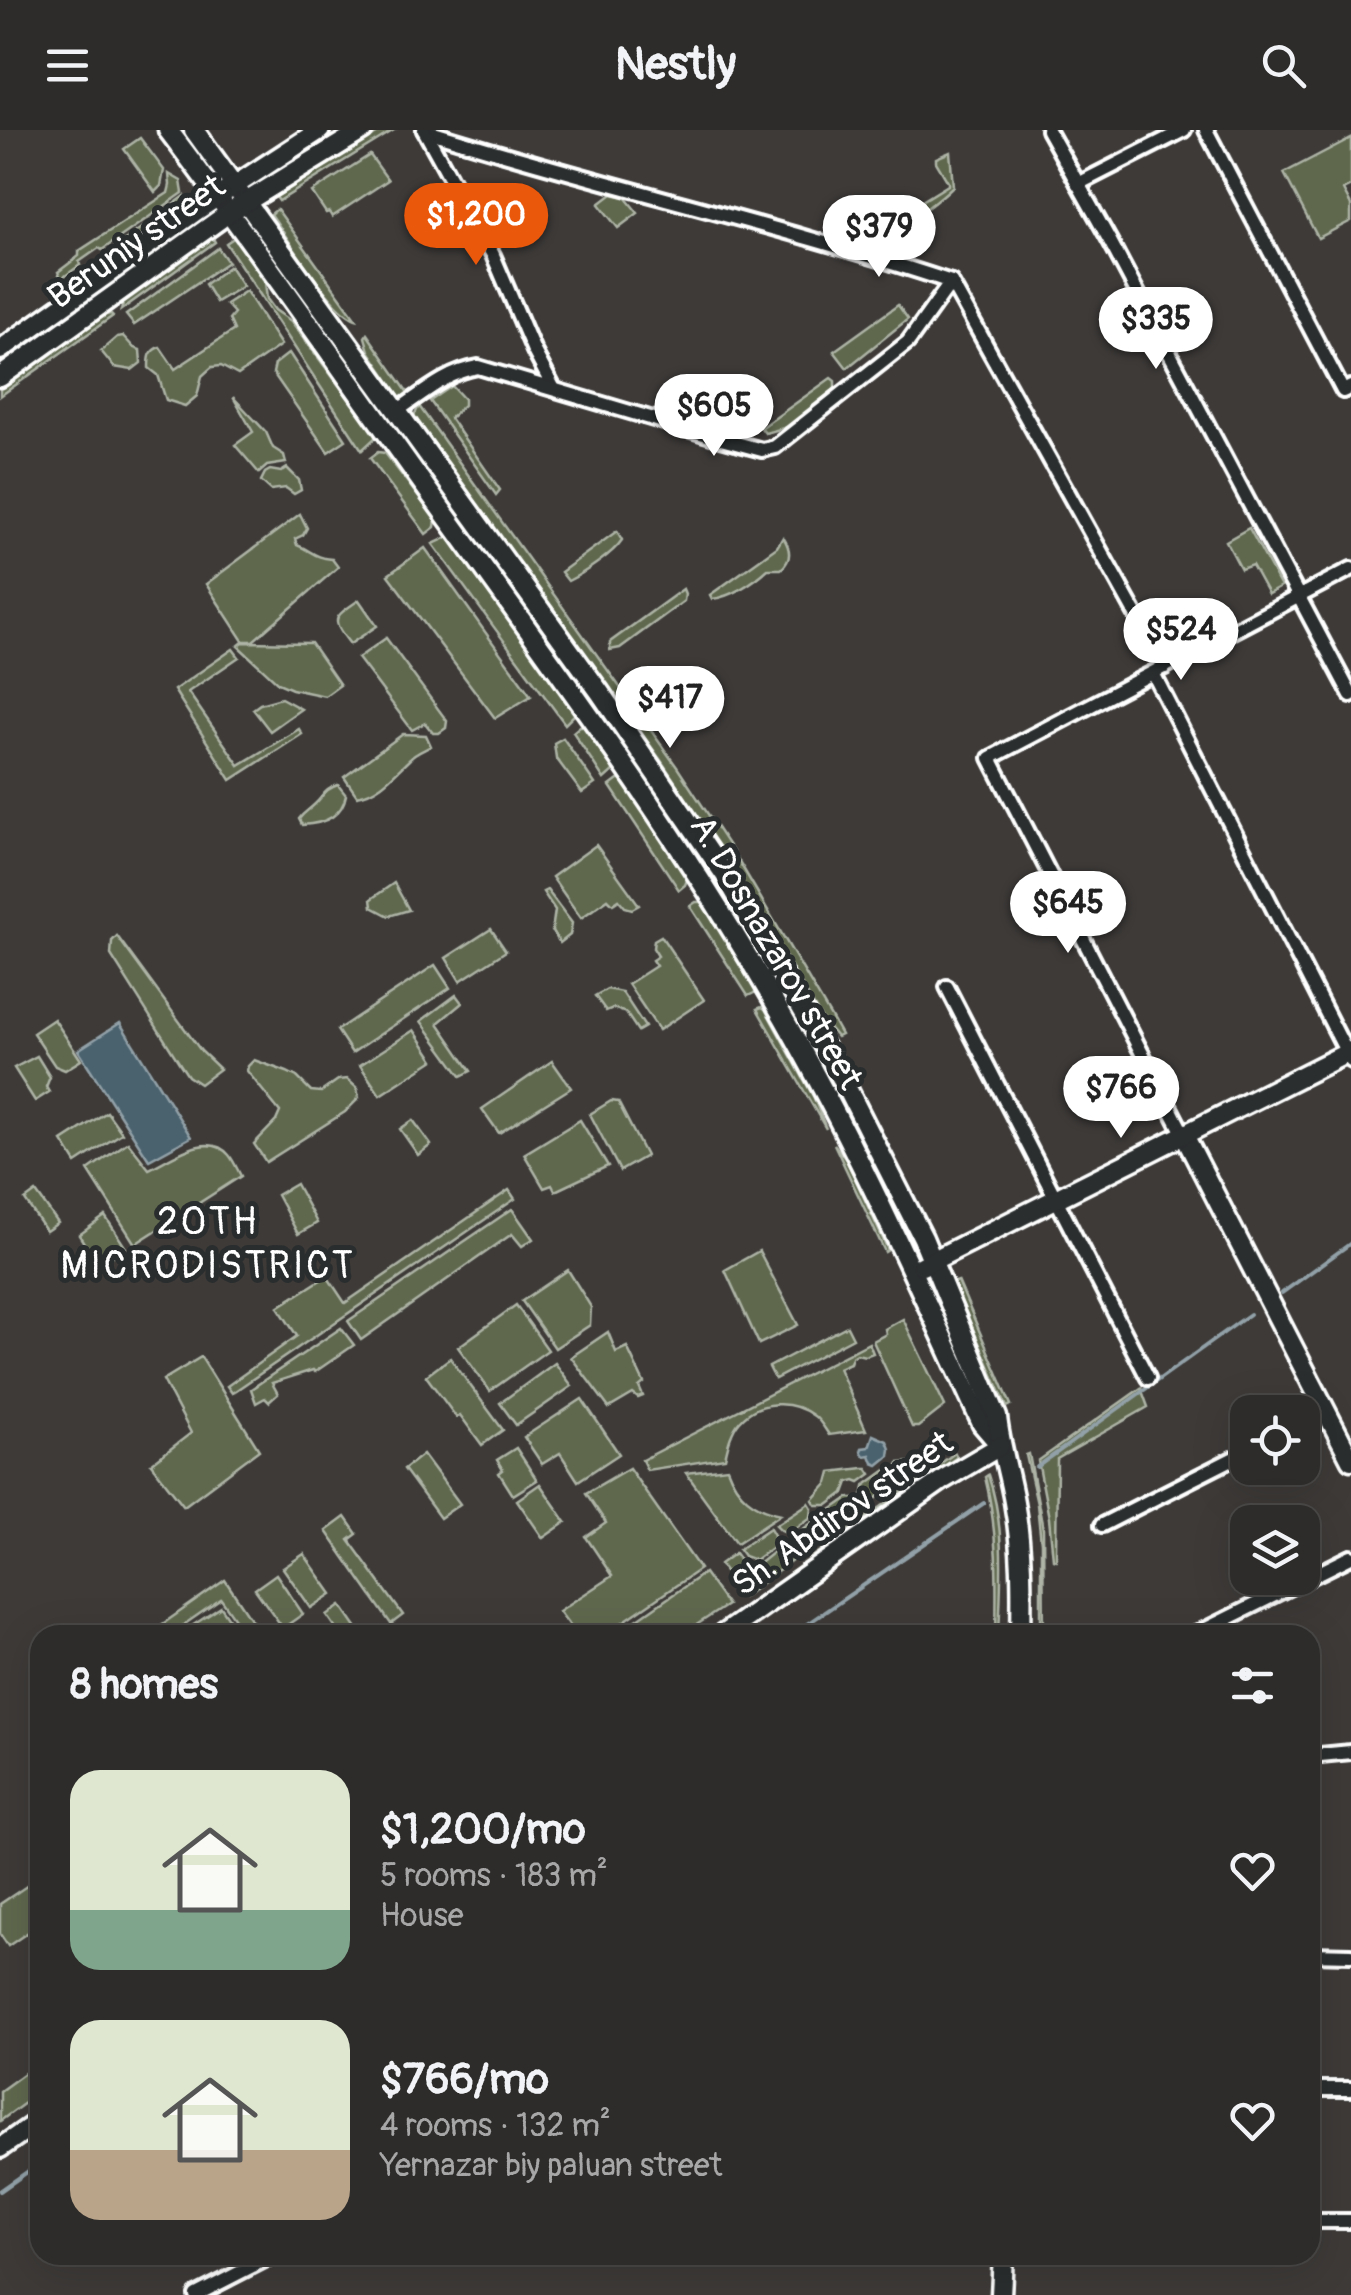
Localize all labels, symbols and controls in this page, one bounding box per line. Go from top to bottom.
text: Nestly [615,37,736,93]
icon: menu [40,38,95,93]
icon: search [1256,38,1311,93]
street label: Beruniy street [40,164,234,319]
pin: $1,200 [395,183,557,268]
text: $1,200 [426,195,526,235]
pin: $379 [820,195,938,280]
text: $379 [845,207,913,247]
pin: $335 [1097,287,1215,372]
text: $335 [1121,299,1191,339]
pin: $605 [655,374,773,459]
text: $605 [676,386,752,426]
pin: $524 [1122,598,1240,683]
text: $524 [1145,610,1217,650]
pin: $417 [611,666,729,751]
text: $417 [637,678,703,718]
street label: A. Dosnazarov street [680,808,873,1098]
pin: $645 [1009,871,1127,956]
text: $645 [1032,883,1104,923]
pin: $766 [1062,1056,1180,1141]
text: $766 [1085,1068,1157,1108]
district label: 20TH MICRODISTRICT [60,1198,356,1290]
map controls [1230,1395,1320,1595]
button: locate [1230,1395,1320,1485]
street label: Sh. Abdirov street [724,1421,962,1606]
button: layers [1230,1505,1320,1595]
icon: filters [1225,1658,1280,1713]
text: 8 homes [70,1659,218,1711]
text: $1,200/mo [380,1804,586,1856]
icon: home [150,1810,270,1930]
icon: heart [1225,1843,1280,1898]
text: 5 rooms · 183 m² [380,1856,608,1896]
text: House [380,1896,464,1936]
text: $766/mo [380,2054,549,2106]
icon: home [150,2060,270,2180]
icon: heart [1225,2093,1280,2148]
text: 4 rooms · 132 m² [380,2106,611,2146]
text: Yernazar biy paluan street [380,2146,722,2186]

